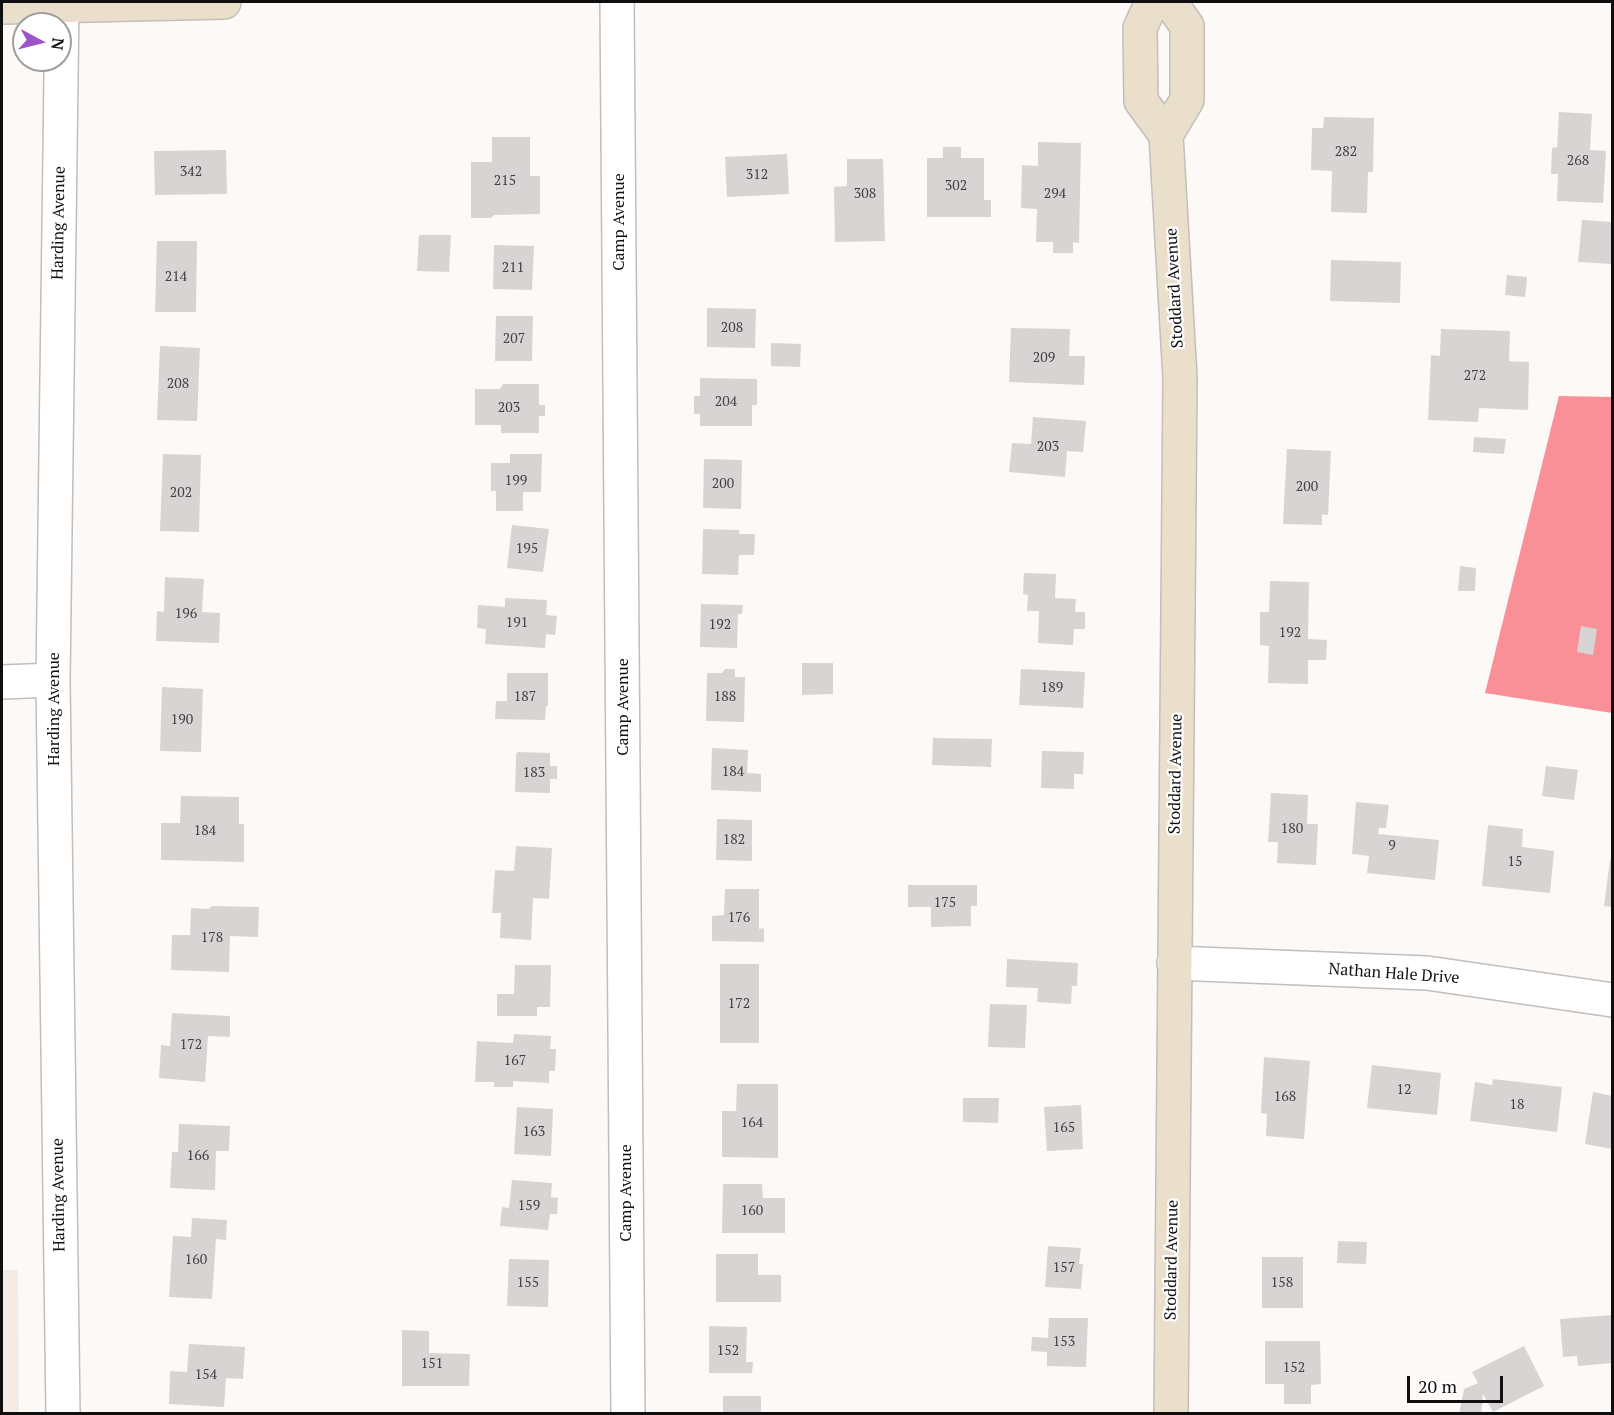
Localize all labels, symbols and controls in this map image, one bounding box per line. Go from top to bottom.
north arrow [12,12,72,72]
text: N [46,37,70,51]
house number: 282 [1335,144,1357,160]
house number: 268 [1567,153,1589,169]
house number: 342 [180,164,202,180]
street label: Harding Avenue [48,166,70,280]
house number: 312 [746,167,768,183]
house number: 215 [494,173,516,189]
street label: Camp Avenue [609,173,629,271]
house number: 302 [945,178,967,194]
house number: 308 [854,186,876,202]
house number: 294 [1044,186,1066,202]
street label: Stoddard Avenue [1162,227,1188,349]
house number: 211 [502,260,524,276]
house number: 214 [165,269,187,285]
house number: 208 [721,320,743,336]
house number: 207 [503,331,525,347]
house number: 209 [1033,350,1055,366]
house number: 272 [1464,368,1486,384]
house number: 208 [167,376,189,392]
house number: 204 [715,394,737,410]
house number: 203 [498,400,520,416]
house number: 203 [1037,439,1059,455]
house number: 199 [505,473,527,489]
house number: 200 [712,476,734,492]
house number: 200 [1296,479,1318,495]
house number: 202 [170,485,192,501]
house number: 195 [516,541,538,557]
house number: 196 [175,606,197,622]
house number: 191 [506,615,528,631]
house number: 192 [709,617,731,633]
house number: 192 [1279,625,1301,641]
street label: Harding Avenue [44,652,64,766]
street label: Camp Avenue [613,658,633,756]
house number: 189 [1041,680,1063,696]
house number: 187 [514,689,536,705]
house number: 188 [714,689,736,705]
house number: 190 [171,712,193,728]
street label: Stoddard Avenue [1165,714,1187,834]
house number: 184 [722,764,744,780]
house number: 183 [523,765,545,781]
house number: 180 [1281,821,1303,837]
house number: 184 [194,823,216,839]
house number: 182 [723,832,745,848]
house number: 9 [1388,838,1396,854]
house number: 15 [1508,854,1522,870]
house number: 175 [934,895,956,911]
house number: 176 [728,910,750,926]
house number: 178 [201,930,223,946]
street label: Nathan Hale Drive [1328,960,1460,988]
house number: 172 [728,996,750,1012]
house number: 172 [180,1037,202,1053]
house number: 167 [504,1053,526,1069]
house number: 12 [1397,1082,1411,1098]
house number: 168 [1274,1089,1296,1105]
house number: 18 [1510,1097,1524,1113]
house number: 164 [741,1115,763,1131]
house number: 165 [1053,1120,1075,1136]
house number: 163 [523,1124,545,1140]
street label: Harding Avenue [48,1138,70,1252]
street label: Camp Avenue [616,1144,636,1242]
house number: 166 [187,1148,209,1164]
house number: 159 [518,1198,540,1214]
street label: Stoddard Avenue [1161,1200,1183,1320]
house number: 160 [741,1203,763,1219]
house number: 160 [185,1252,207,1268]
house number: 157 [1053,1260,1075,1276]
house number: 155 [517,1275,539,1291]
house number: 158 [1271,1275,1293,1291]
house number: 153 [1053,1334,1075,1350]
house number: 152 [717,1343,739,1359]
house number: 151 [421,1356,443,1372]
house number: 152 [1283,1360,1305,1376]
scale bar [1410,1364,1506,1402]
house number: 154 [195,1367,217,1383]
text: 20 m [1418,1374,1457,1398]

